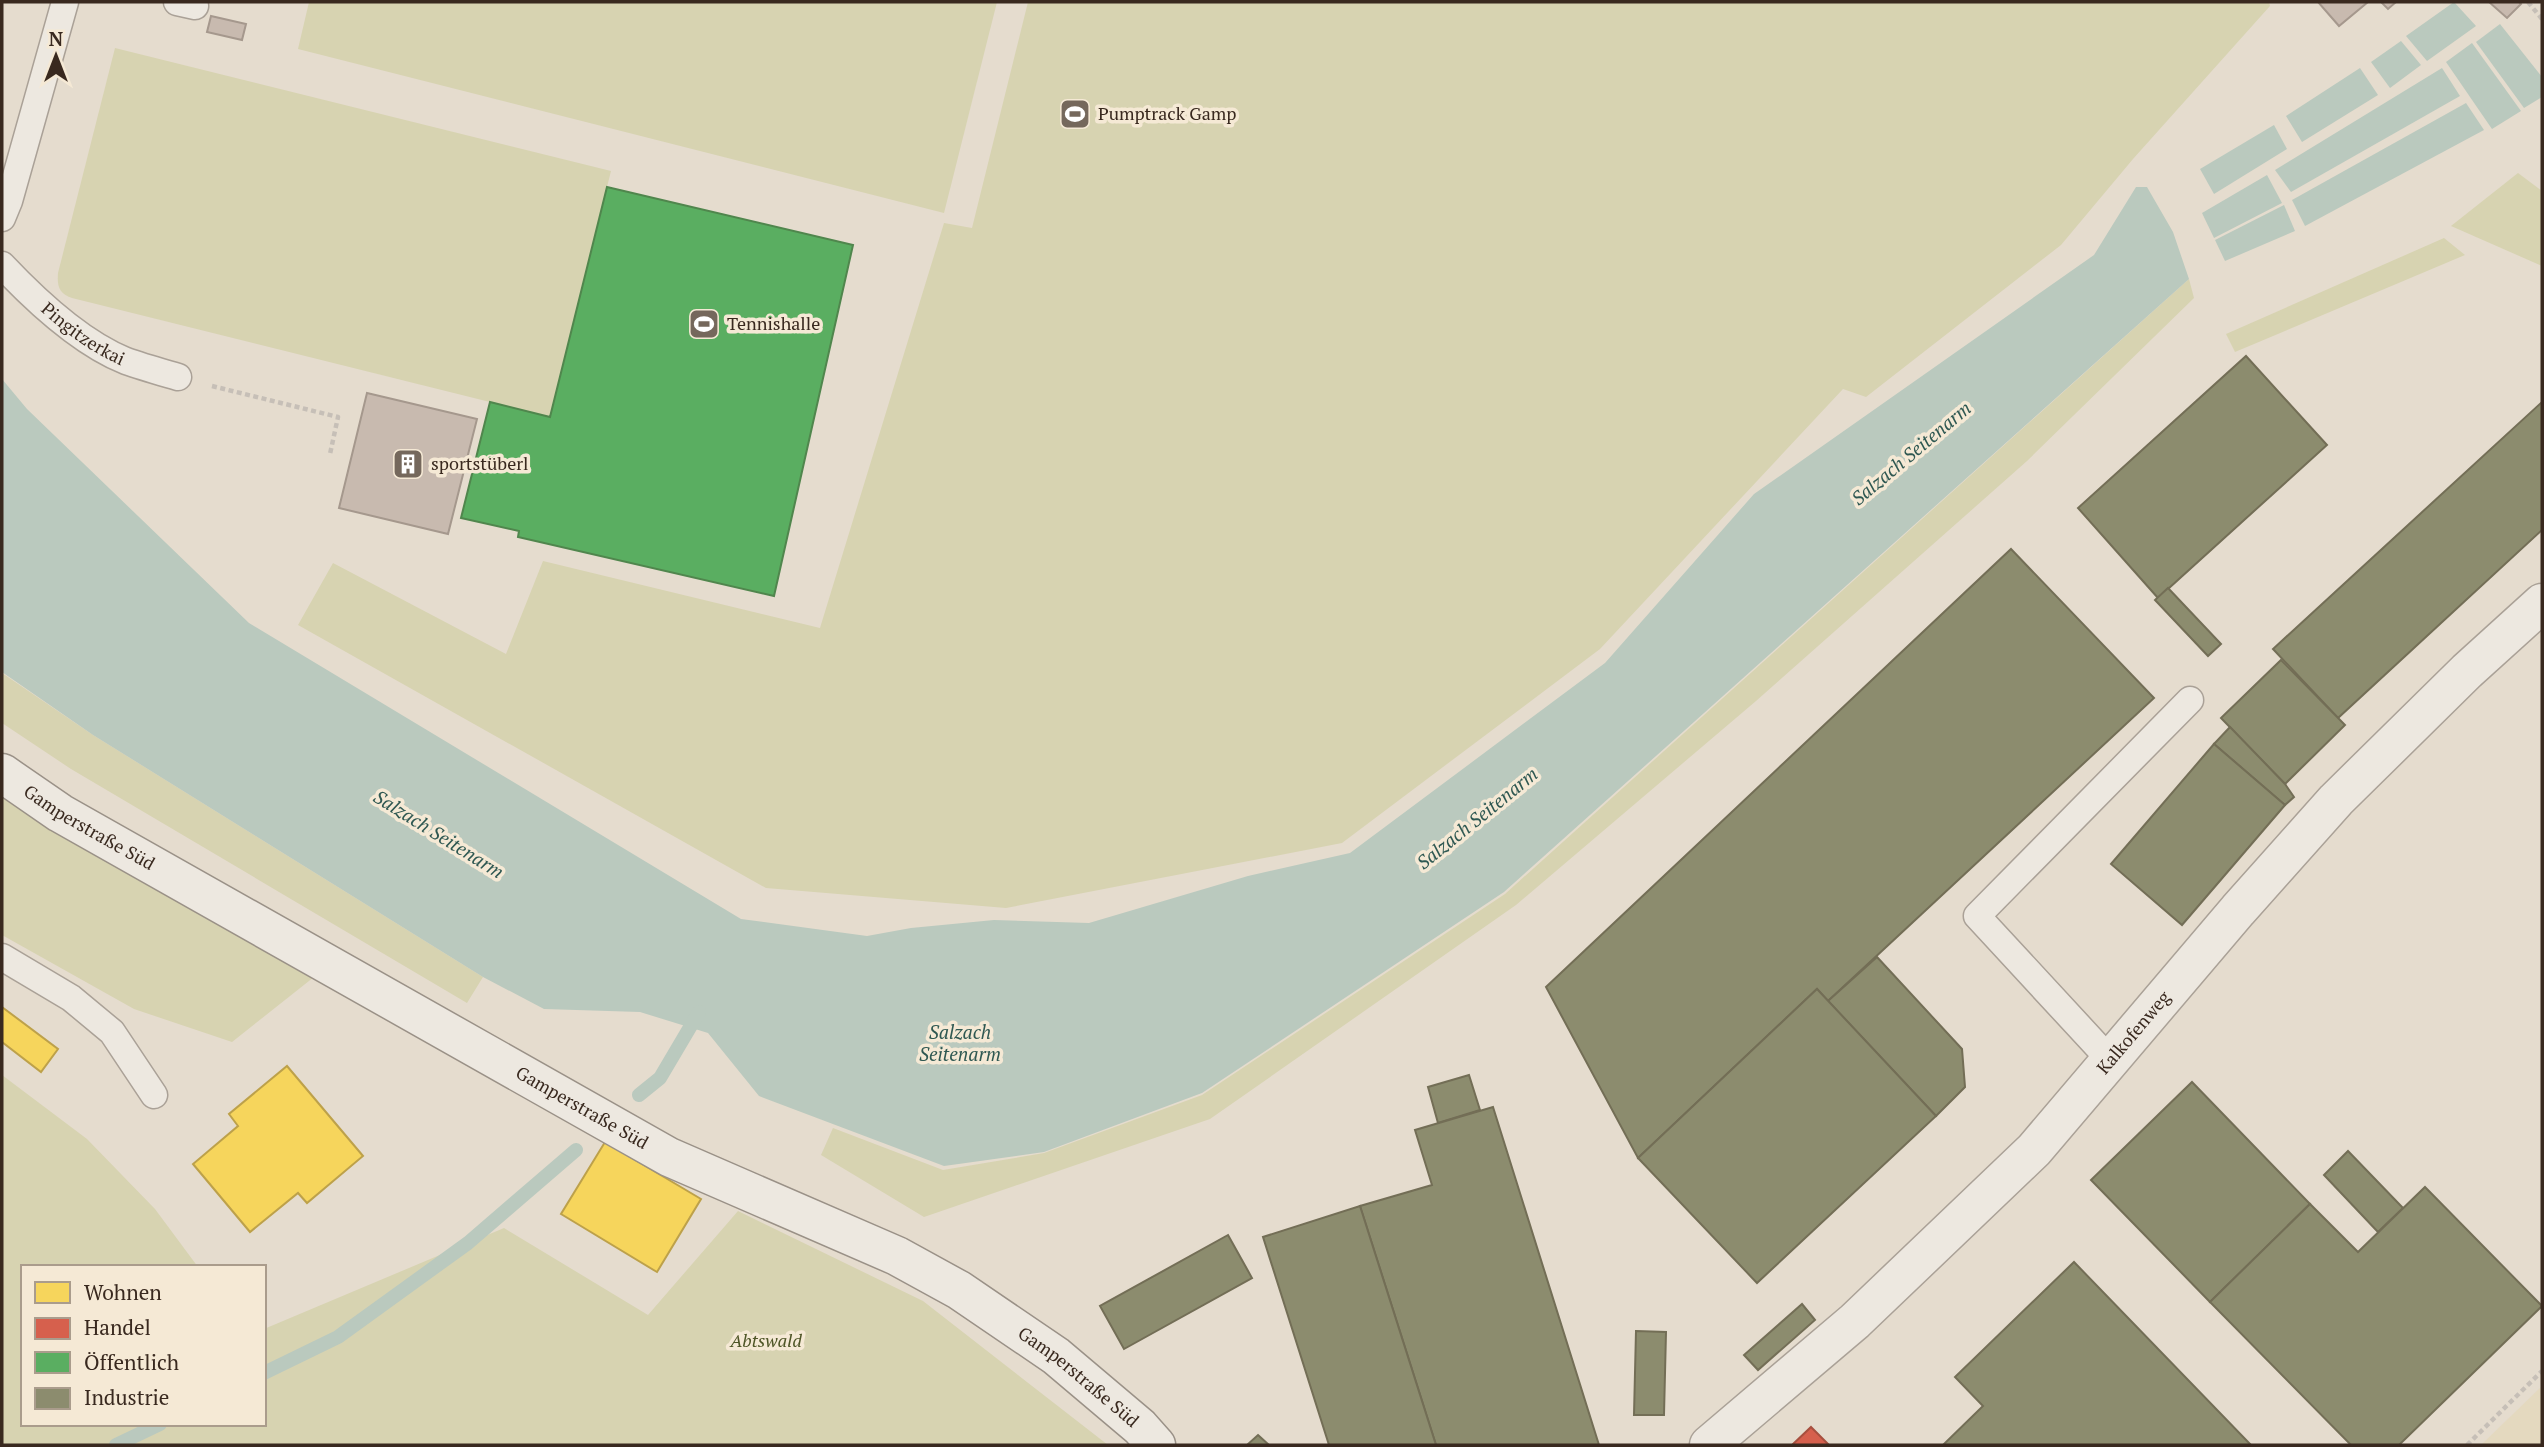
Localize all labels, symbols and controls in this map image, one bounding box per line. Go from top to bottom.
north arrow [21,21,91,91]
text: N [49,26,64,51]
sports icon: Pumptrack Gamp [1058,97,1092,131]
place label: Pumptrack Gamp [1098,101,1237,125]
street label: Pingitzerkai [37,296,129,370]
sports icon: Tennishalle [687,307,721,341]
place label: Tennishalle [727,311,820,335]
water label: Salzach Seitenarm [1846,395,1976,510]
building icon: sportstüberl [391,447,425,481]
place label: sportstüberl [431,451,529,475]
water label: Salzach Seitenarm [1411,761,1542,874]
street label: Gamperstraße Süd [19,779,159,875]
water label: Salzach Seitenarm [369,783,509,884]
street label: Kalkofenweg [2091,985,2176,1079]
water label: Salzach Seitenarm [919,1019,1001,1066]
street label: Gamperstraße Süd [512,1060,653,1154]
legend [21,1265,266,1426]
text: Wohnen [84,1278,162,1306]
text: Handel [84,1313,151,1341]
street label: Gamperstraße Süd [1014,1321,1144,1432]
park label: Abtswald [729,1328,802,1352]
text: Öffentlich [84,1348,179,1376]
text: Industrie [84,1383,169,1411]

